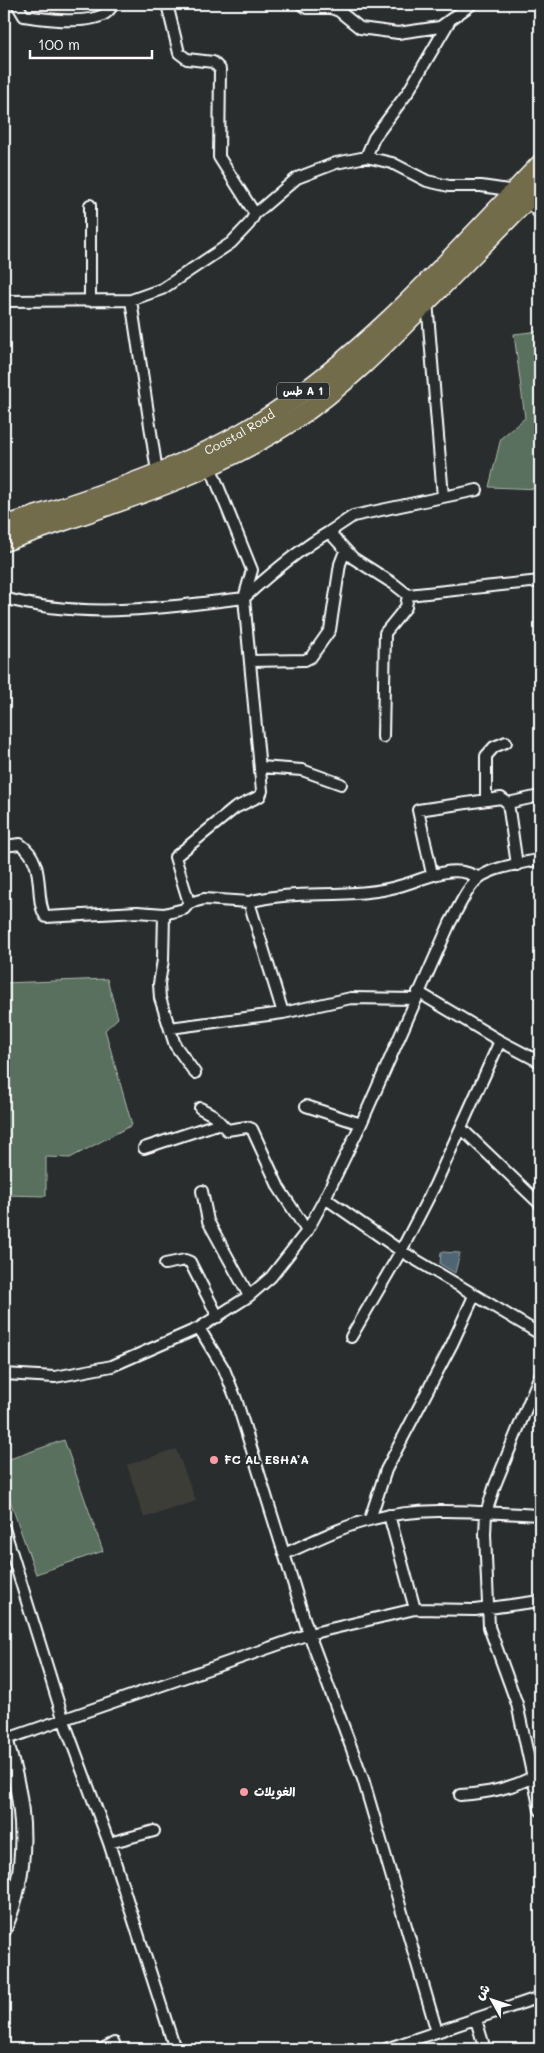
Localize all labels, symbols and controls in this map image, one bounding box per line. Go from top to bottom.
scale bar [30,28,152,60]
text: 100 m [38,34,80,54]
road number: طس A 1 [277,382,329,400]
street label: Coastal Road [201,405,278,458]
place label: FC AL ESHA’A [224,1451,309,1467]
marker: FC AL ESHA’A [208,1454,220,1466]
place label: الغويلات [254,1783,295,1800]
marker: الغويلات [238,1786,250,1798]
north arrow [466,1976,516,2026]
text: ش [469,1979,494,2003]

